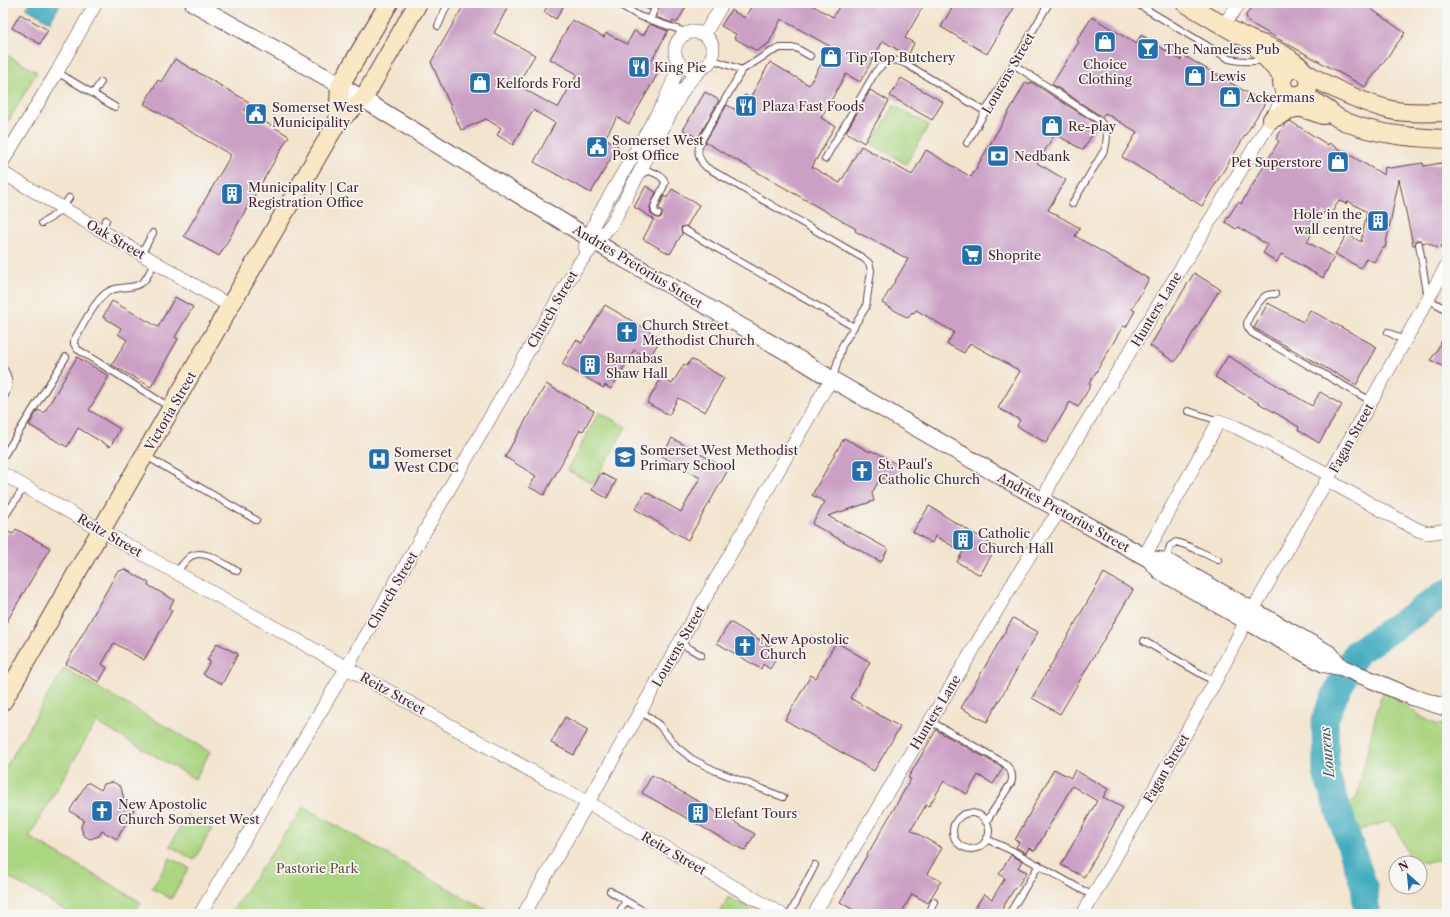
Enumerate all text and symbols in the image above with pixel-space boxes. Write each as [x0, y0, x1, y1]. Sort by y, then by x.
street label: Lourens Street [978, 29, 1038, 116]
shop icon: Choice Clothing [1092, 29, 1118, 55]
bar icon: The Nameless Pub [1135, 36, 1161, 62]
place label: The Nameless Pub [1164, 41, 1280, 57]
shop icon: Tip Top Butchery [818, 44, 844, 70]
place label: Tip Top Butchery [846, 49, 956, 65]
restaurant icon: King Pie [626, 54, 652, 80]
place label: Choice Clothing [1078, 56, 1132, 87]
place label: King Pie [654, 59, 706, 75]
shop icon: Lewis [1182, 63, 1208, 89]
place label: Lewis [1210, 68, 1246, 84]
shop icon: Kelfords Ford [467, 70, 493, 96]
place label: Kelfords Ford [496, 75, 581, 91]
shop icon: Ackermans [1217, 84, 1243, 110]
place label: Ackermans [1245, 89, 1315, 105]
restaurant icon: Plaza Fast Foods [733, 93, 759, 119]
place label: Plaza Fast Foods [762, 98, 864, 114]
place label: Somerset West Municipality [272, 99, 364, 130]
public building icon: Somerset West Municipality [243, 101, 269, 127]
shop icon: Re-play [1039, 113, 1065, 139]
place label: Re-play [1068, 118, 1117, 134]
place label: Somerset West Post Office [612, 132, 704, 163]
public building icon: Somerset West Post Office [584, 134, 610, 160]
bank icon: Nedbank [985, 143, 1011, 169]
place label: Nedbank [1014, 148, 1070, 164]
shop icon: Pet Superstore [1325, 149, 1351, 175]
place label: Pet Superstore [1231, 154, 1322, 170]
place label: Municipality | Car Registration Office [248, 179, 364, 210]
building icon: Municipality | Car Registration Office [219, 181, 245, 207]
place label: Hole in the wall centre [1293, 206, 1362, 237]
building icon: Hole in the wall centre [1365, 208, 1391, 234]
street label: Oak Street [84, 216, 149, 262]
street label: Andries Pretorius Street [569, 220, 706, 311]
supermarket icon: Shoprite [959, 242, 985, 268]
place label: Shoprite [988, 247, 1041, 263]
street label: Church Street [523, 267, 581, 351]
street label: Hunters Lane [1127, 269, 1185, 349]
place label: Church Street Methodist Church [642, 317, 755, 348]
church icon: Church Street Methodist Church [614, 319, 640, 345]
place label: Barnabas Shaw Hall [606, 350, 668, 381]
building icon: Barnabas Shaw Hall [577, 352, 603, 378]
street label: Victoria Street [140, 368, 199, 454]
street label: Fagan Street [1325, 400, 1377, 476]
place label: Somerset West Methodist Primary School [640, 442, 798, 473]
place label: Somerset West CDC [393, 444, 459, 475]
school or university icon: Somerset West Methodist Primary School [612, 444, 638, 470]
hospital icon: Somerset West CDC [366, 446, 392, 472]
place label: St. Paul's Catholic Church [878, 456, 980, 487]
church icon: St. Paul's Catholic Church [849, 458, 875, 484]
street label: Andries Pretorius Street [994, 468, 1133, 555]
street label: Reitz Street [75, 510, 146, 560]
place label: Catholic Church Hall [978, 525, 1054, 556]
building icon: Catholic Church Hall [950, 527, 976, 553]
street label: Church Street [363, 548, 421, 632]
street label: Lourens Street [648, 602, 708, 689]
place label: New Apostolic Church [760, 631, 849, 662]
church icon: New Apostolic Church [732, 633, 758, 659]
street label: Reitz Street [358, 668, 429, 718]
street label: Hunters Lane [906, 672, 964, 752]
water label: Lourens [1316, 725, 1338, 780]
street label: Fagan Street [1140, 730, 1192, 805]
place label: New Apostolic Church Somerset West [118, 796, 260, 827]
church icon: New Apostolic Church Somerset West [89, 798, 115, 824]
building icon: Elefant Tours [685, 800, 711, 826]
place label: Elefant Tours [714, 805, 797, 821]
street label: Reitz Street [639, 828, 710, 878]
north arrow [1388, 855, 1428, 895]
text: N [1396, 857, 1411, 874]
park label: Pastorie Park [276, 860, 358, 876]

